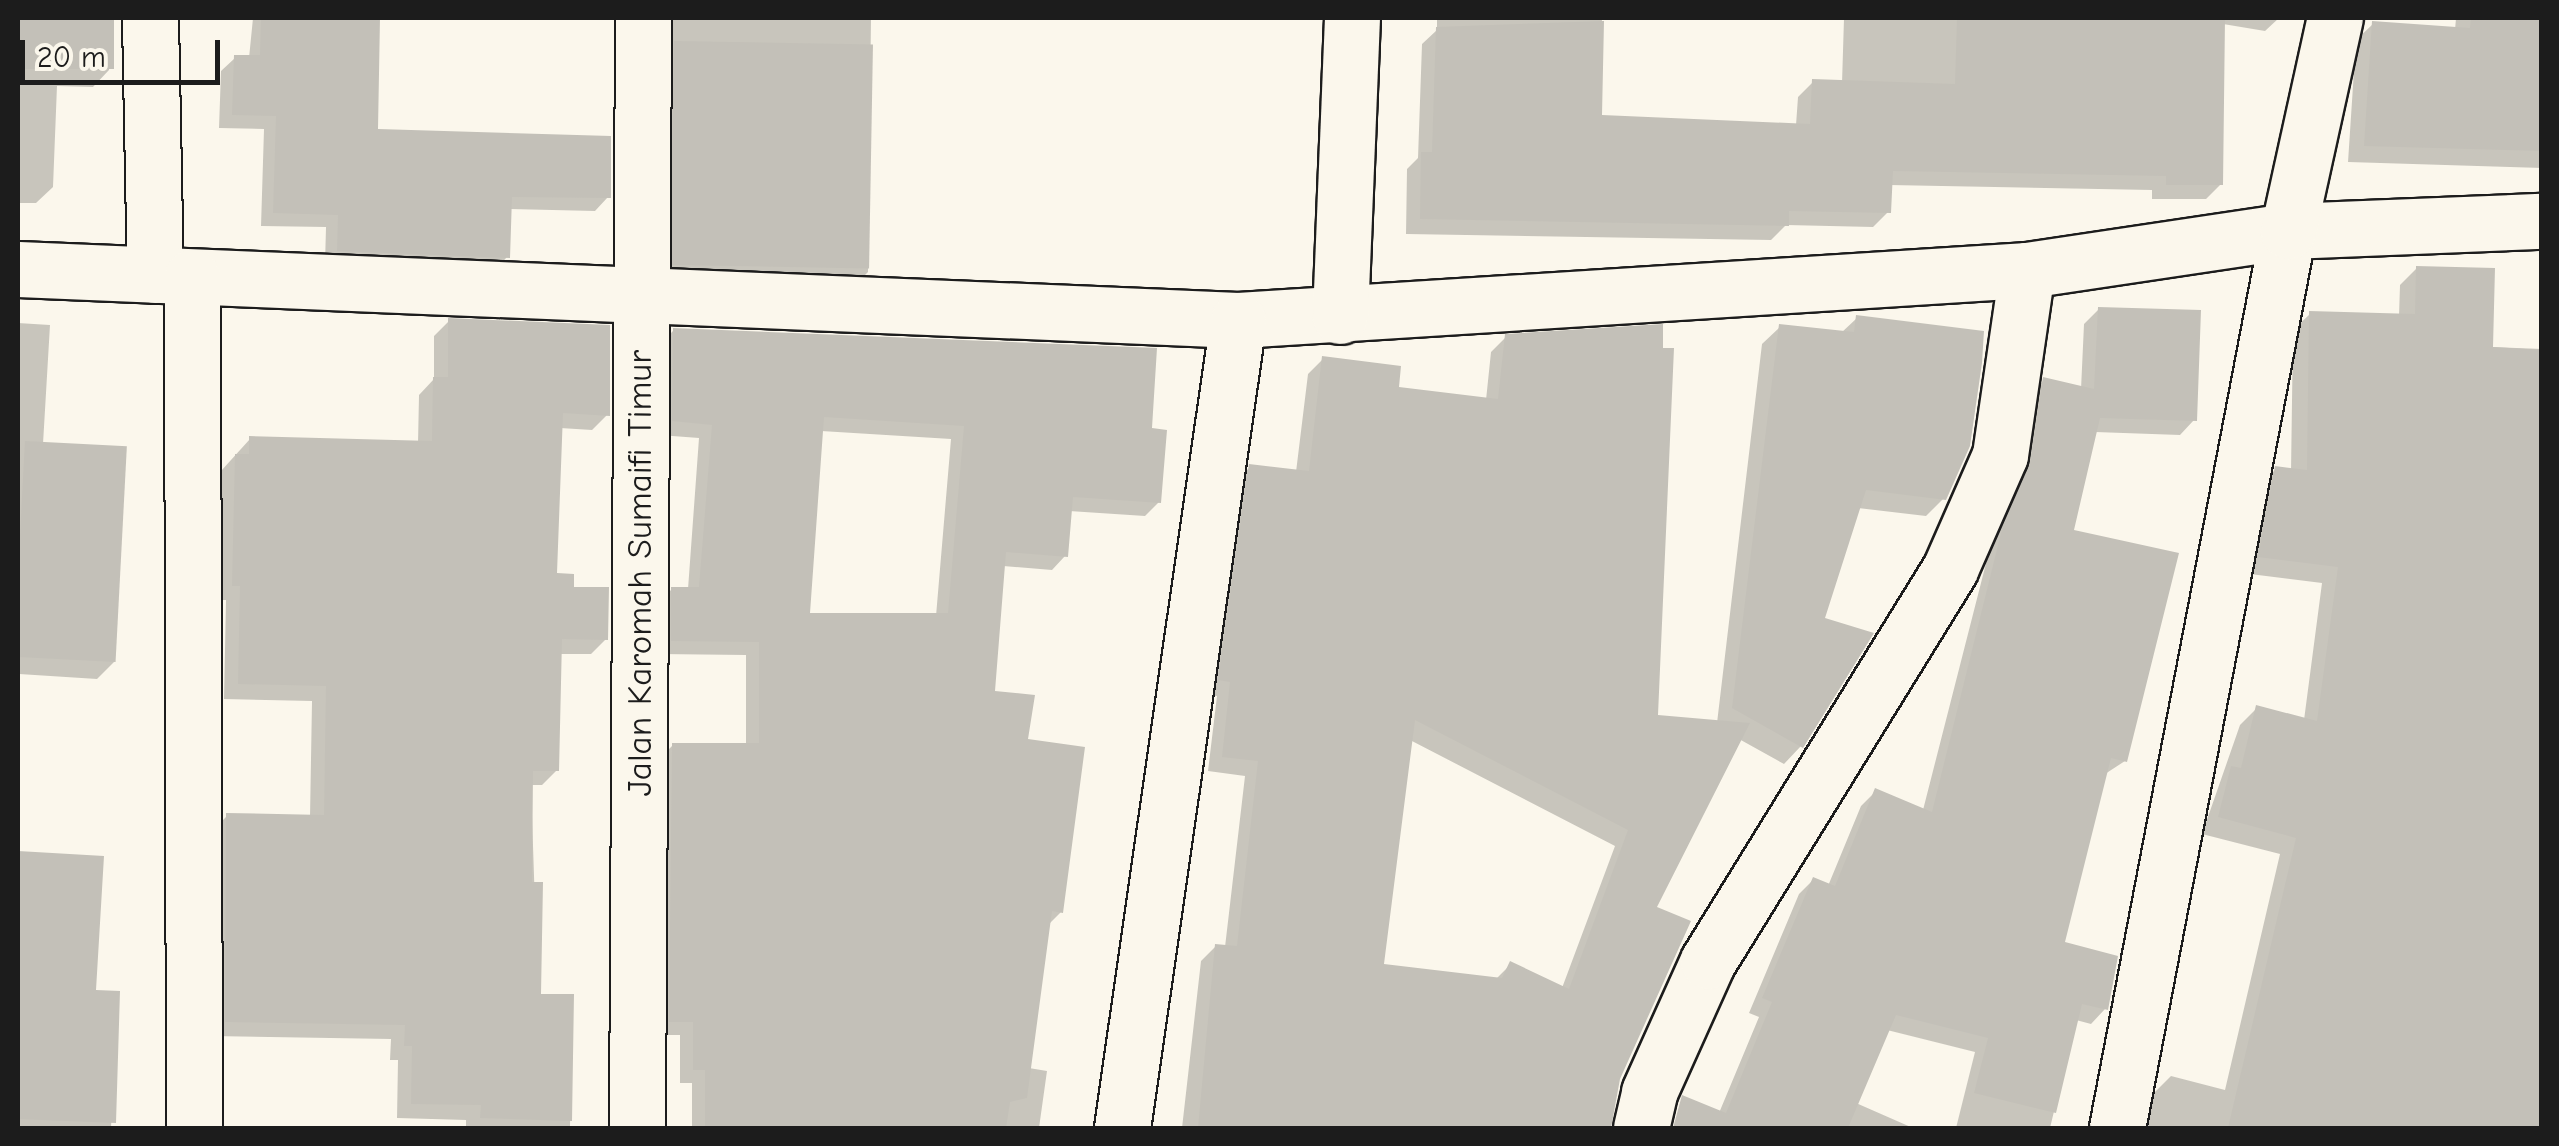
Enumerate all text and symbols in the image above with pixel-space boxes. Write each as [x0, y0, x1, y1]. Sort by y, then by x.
scale bar [25, 20, 225, 82]
text: 20 m [37, 40, 106, 75]
street label: Jalan Karomah Sumaifi Timur [619, 350, 661, 796]

